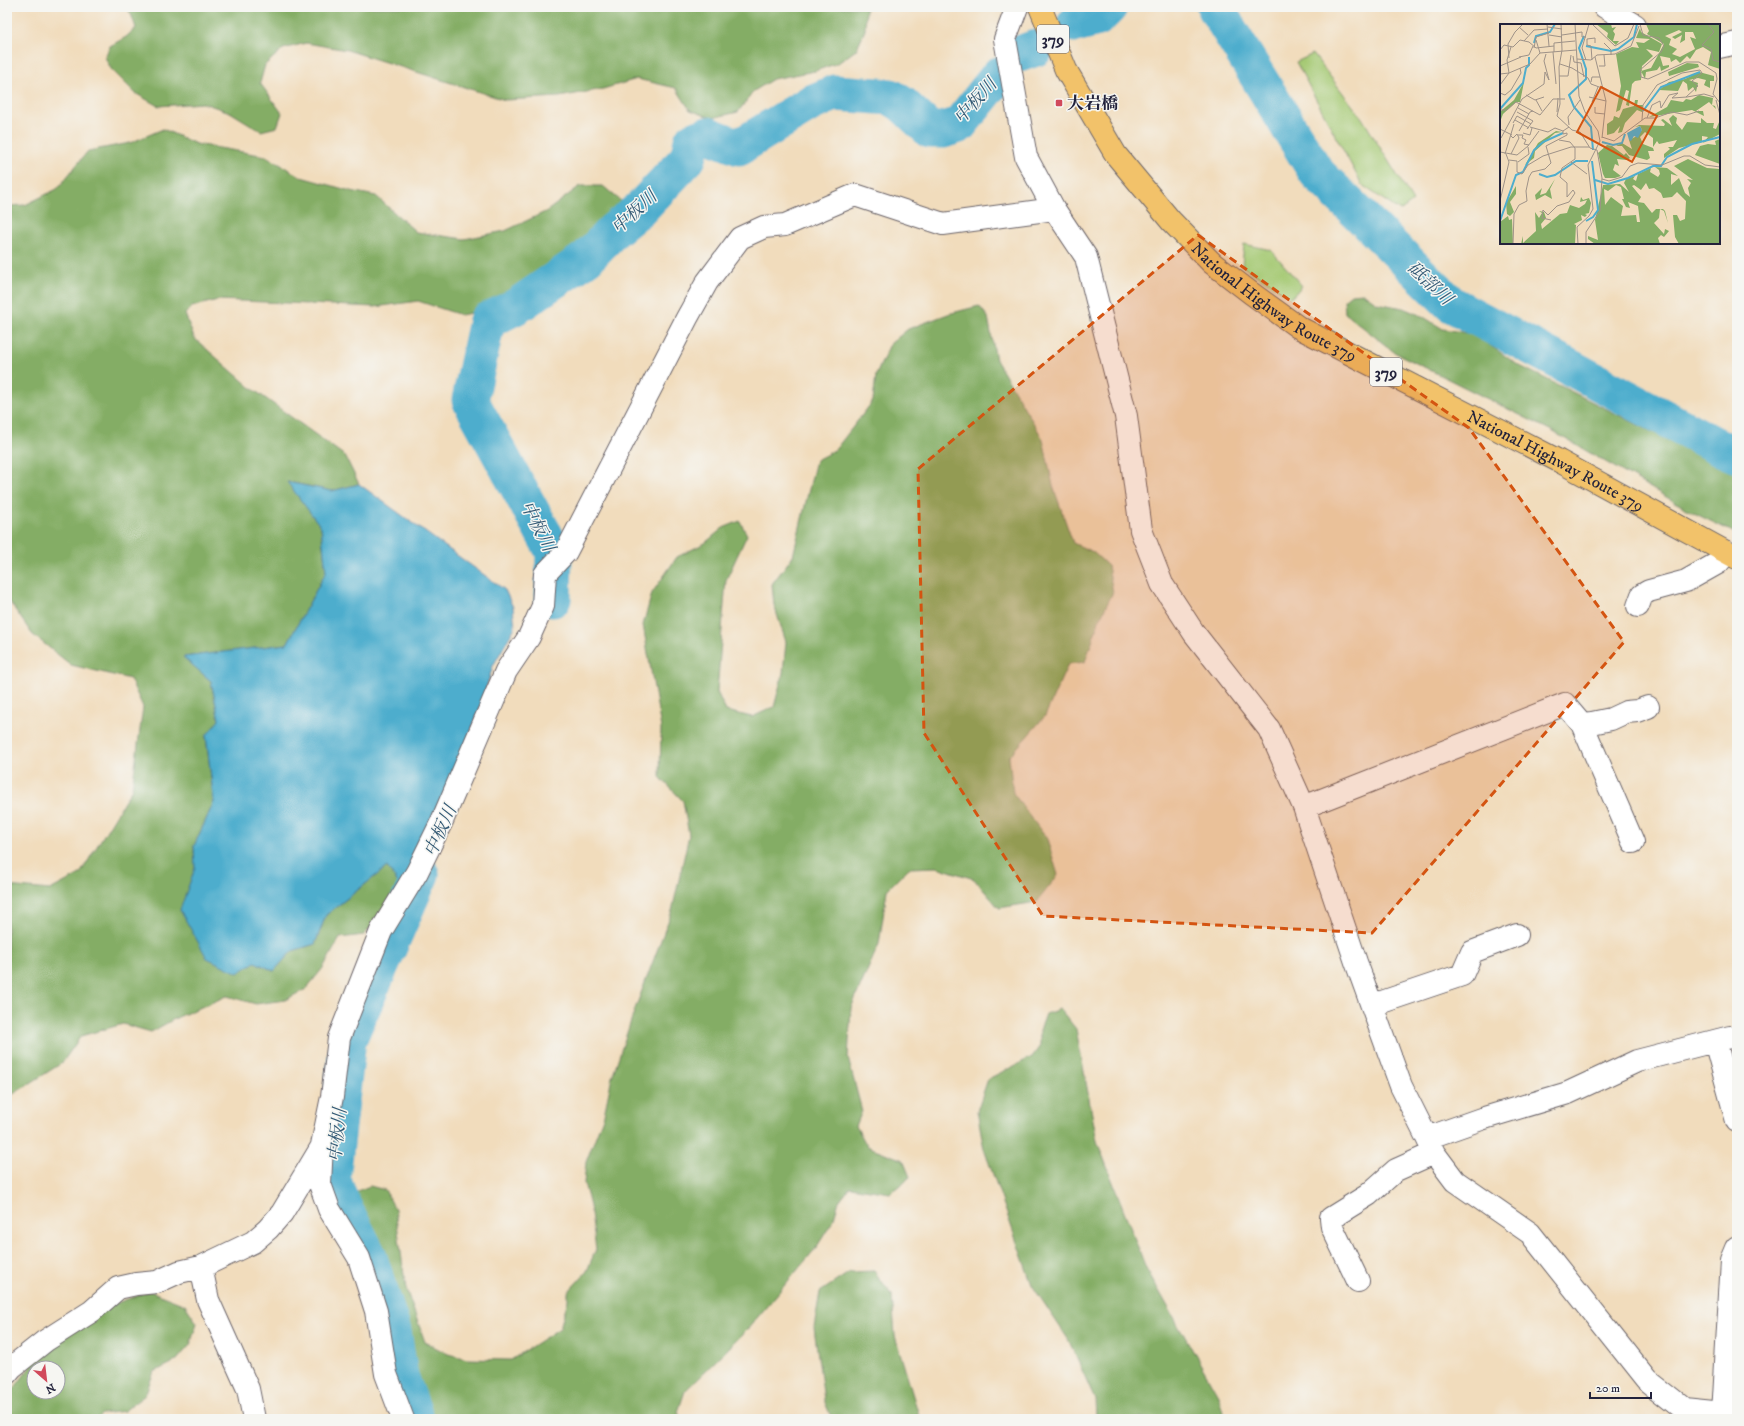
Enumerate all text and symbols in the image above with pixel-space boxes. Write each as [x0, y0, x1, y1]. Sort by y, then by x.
inset map [1500, 24, 1720, 244]
road number: 379 [1037, 25, 1069, 53]
water label: 中板川 [950, 73, 1003, 129]
place label: 大岩橋 [1067, 93, 1118, 115]
marker: 大岩橋 [1054, 98, 1064, 108]
water label: 中板川 [607, 185, 663, 239]
street label: National Highway Route 379 [1186, 238, 1360, 367]
water label: 砥部川 [1402, 257, 1458, 312]
road number: 379 [1370, 358, 1402, 386]
street label: National Highway Route 379 [1463, 406, 1648, 517]
water label: 中板川 [515, 497, 560, 557]
water label: 中板川 [420, 800, 463, 861]
water label: 中板川 [324, 1105, 352, 1163]
north arrow [26, 1360, 66, 1400]
scale bar [1590, 1374, 1651, 1400]
text: N [43, 1380, 57, 1396]
text: 20 m [1596, 1381, 1620, 1396]

